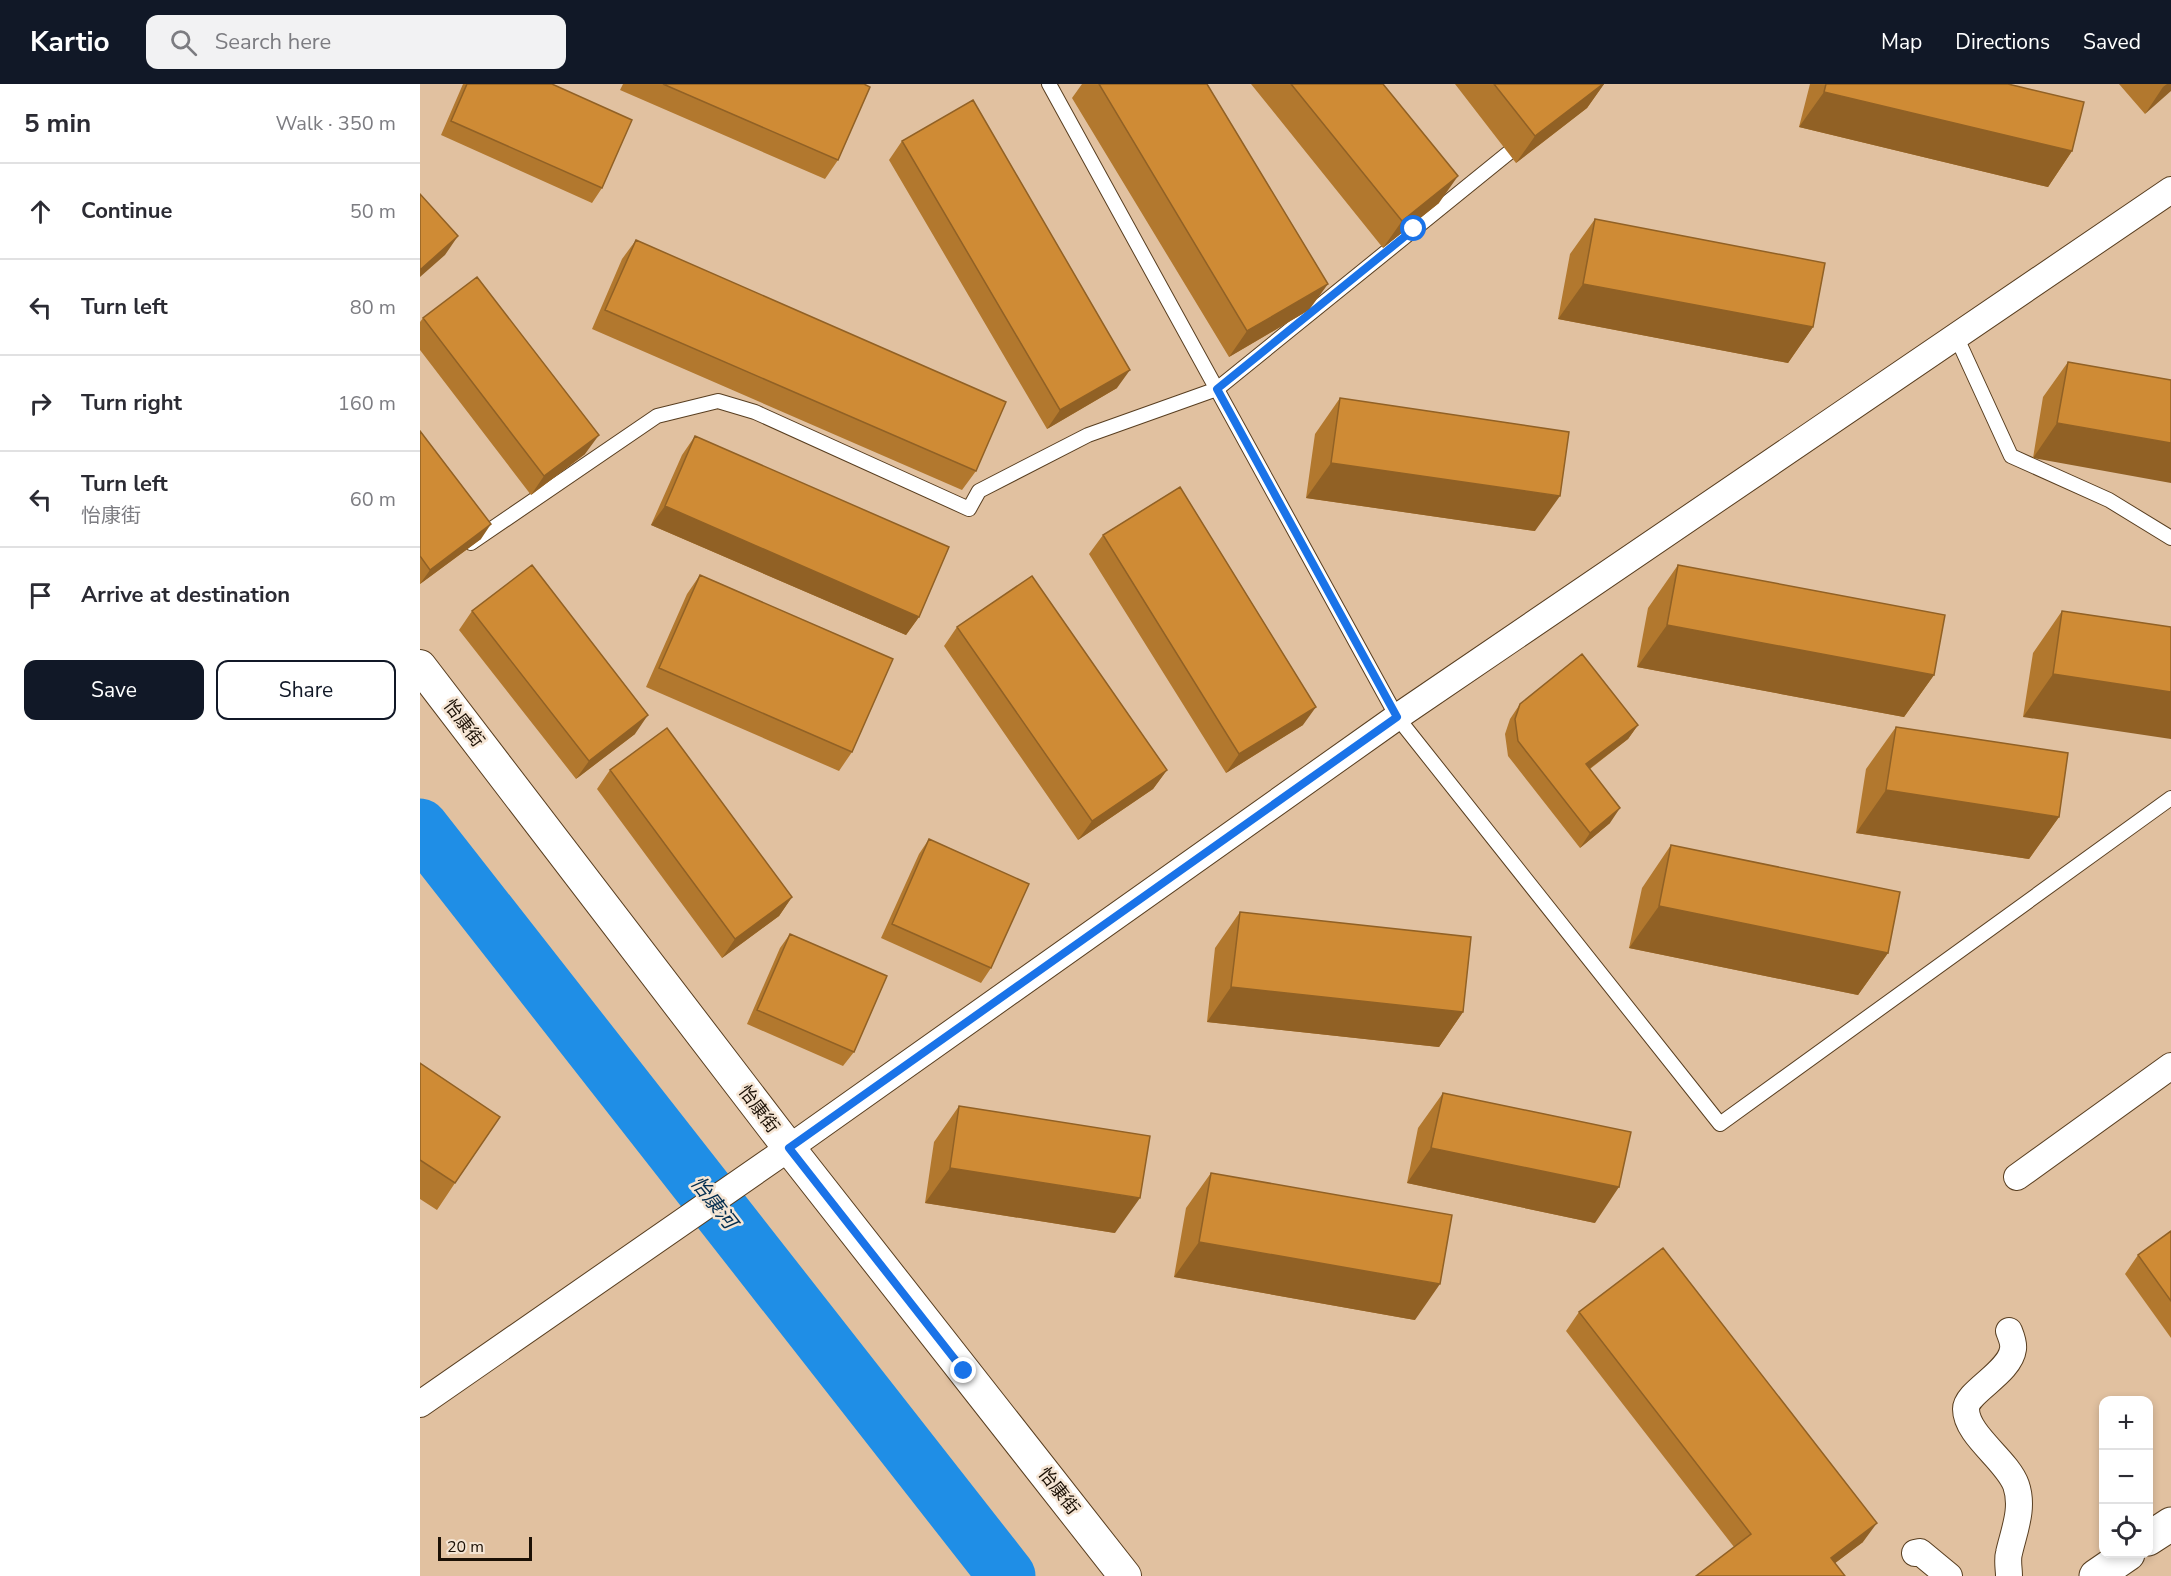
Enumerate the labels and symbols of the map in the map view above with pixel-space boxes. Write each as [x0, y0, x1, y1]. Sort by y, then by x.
route start [1400, 215, 1426, 241]
street label: 怡康街 [438, 694, 490, 752]
street label: 怡康街 [733, 1080, 785, 1138]
water label: 怡康河 [684, 1170, 745, 1237]
route end [950, 1357, 976, 1383]
street label: 怡康街 [1033, 1462, 1085, 1520]
scale bar [438, 1534, 532, 1562]

